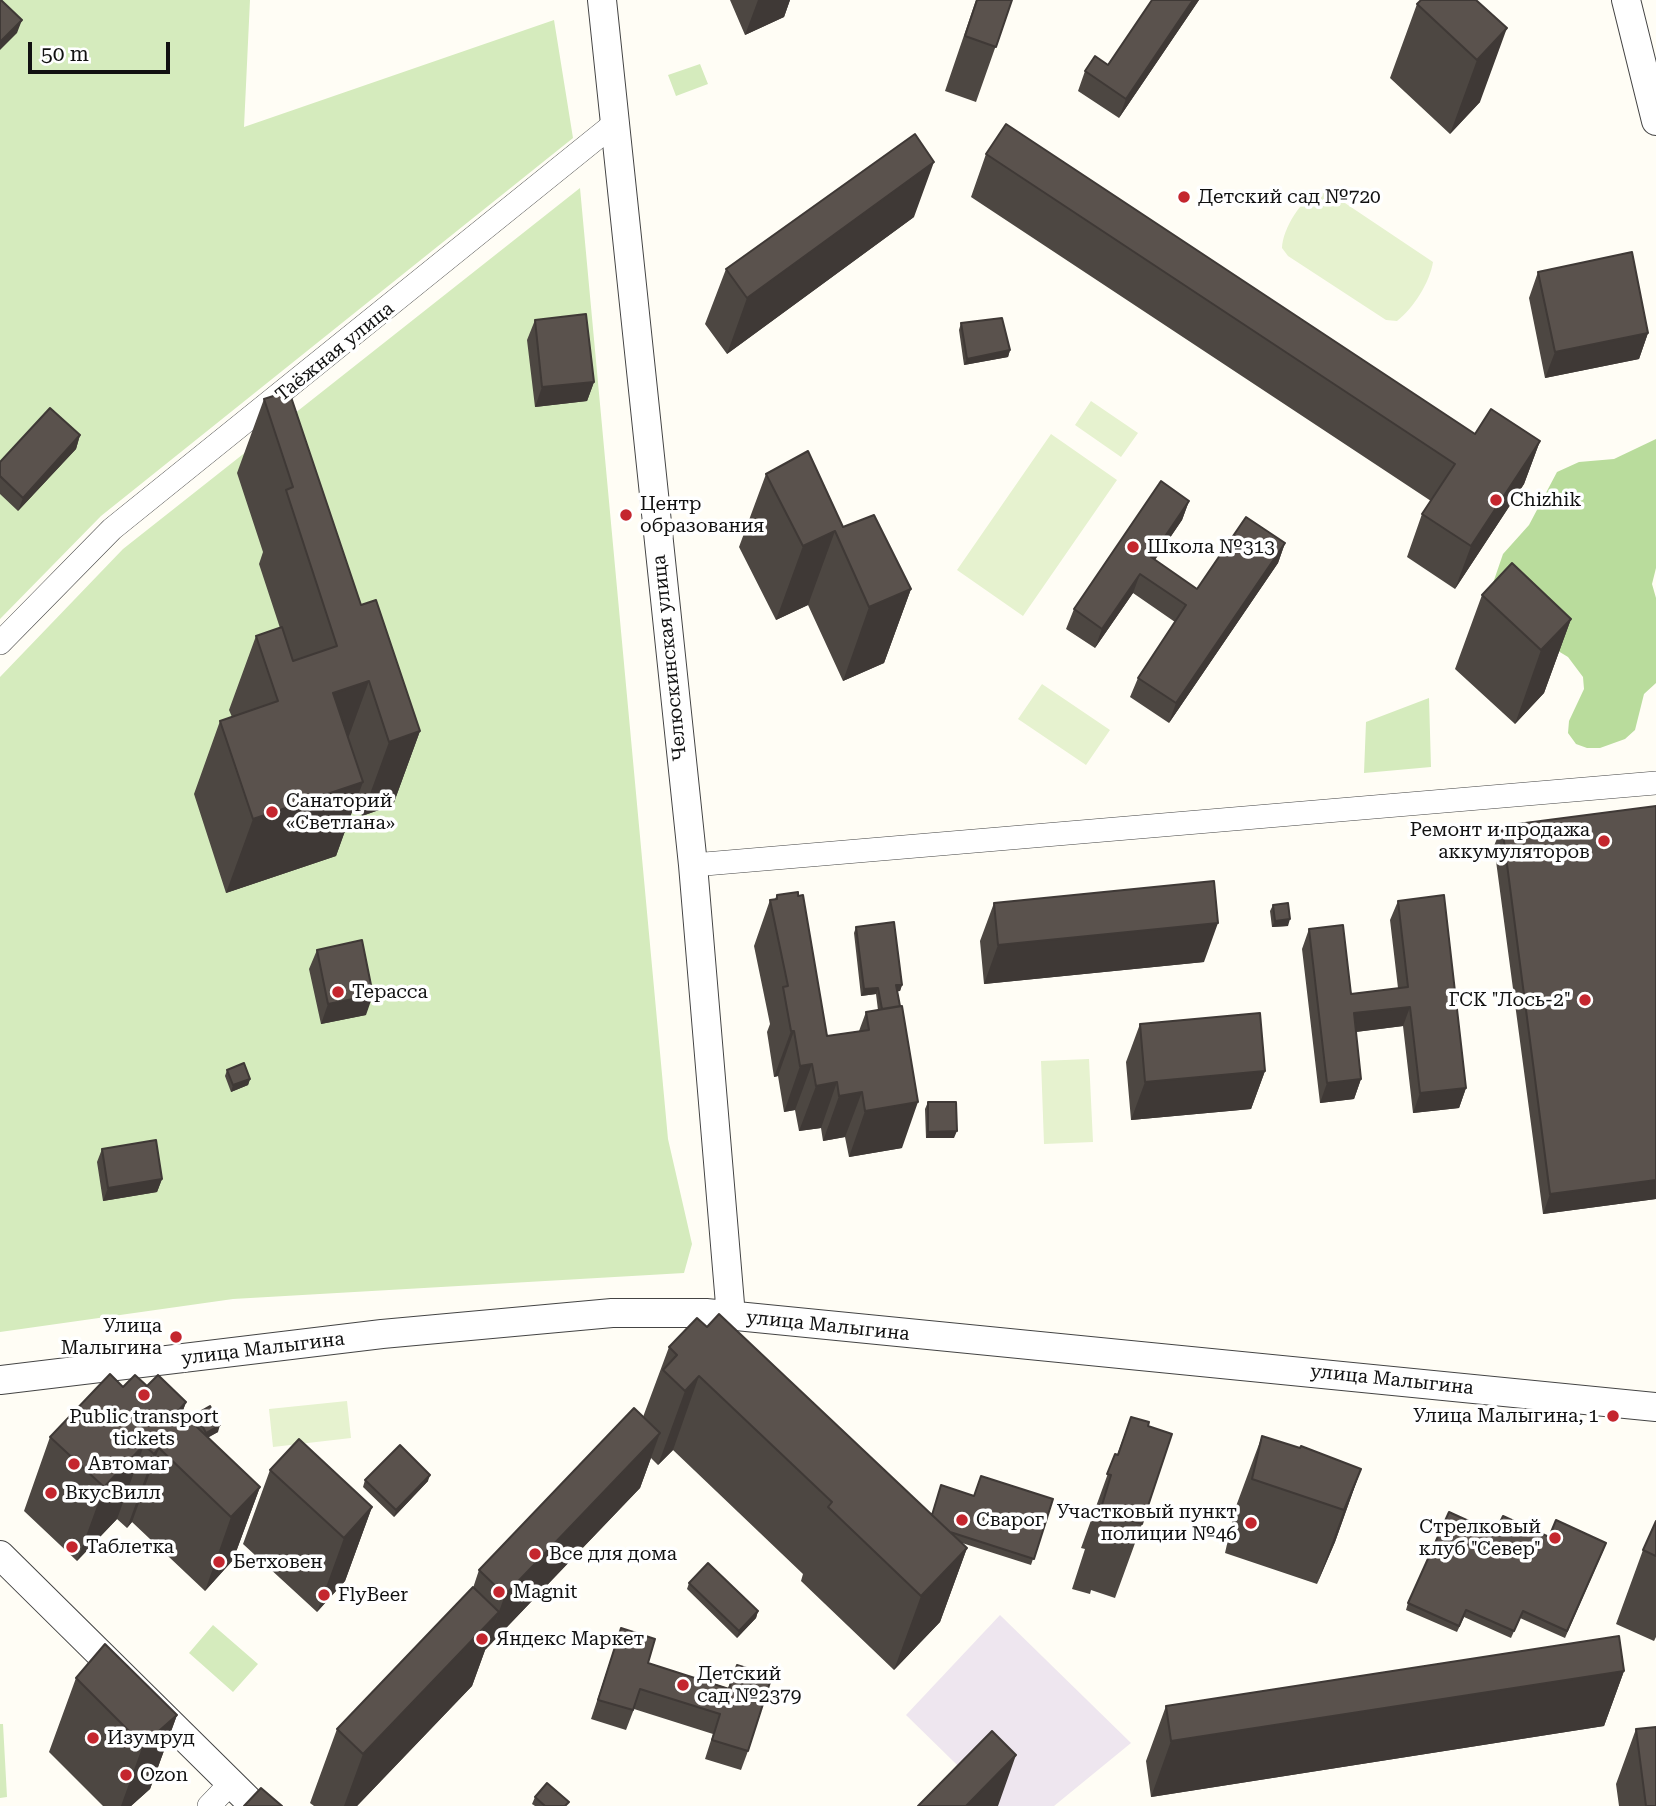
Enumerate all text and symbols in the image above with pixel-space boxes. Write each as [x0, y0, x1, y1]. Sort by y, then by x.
scale bar [32, 28, 173, 72]
text: 50 m [41, 42, 89, 66]
place label: Детский сад №720 [1198, 186, 1381, 208]
marker: Детский сад №720 [1176, 189, 1192, 205]
street label: Таёжная улица [271, 297, 399, 407]
place label: Chizhik [1510, 489, 1581, 511]
marker: Chizhik [1488, 492, 1504, 508]
place label: Центр образования [640, 493, 764, 537]
marker: Центр образования [618, 507, 634, 523]
place label: Школа №313 [1147, 536, 1275, 558]
marker: Школа №313 [1125, 539, 1141, 555]
street label: Челюскинская улица [648, 554, 692, 762]
place label: Санаторий «Светлана» [286, 790, 395, 834]
marker: Санаторий «Светлана» [264, 804, 280, 820]
place label: Ремонт и продажа аккумуляторов [1410, 819, 1590, 863]
marker: Ремонт и продажа аккумуляторов [1596, 833, 1612, 849]
place label: Терасса [352, 981, 428, 1003]
marker: Терасса [330, 984, 346, 1000]
place label: ГСК "Лось-2" [1448, 989, 1571, 1011]
marker: ГСК "Лось-2" [1577, 992, 1593, 1008]
street label: улица Малыгина [745, 1306, 911, 1346]
place label: Улица Малыгина [61, 1315, 162, 1359]
street label: улица Малыгина [180, 1328, 346, 1370]
marker: Улица Малыгина [168, 1329, 184, 1345]
street label: улица Малыгина [1309, 1360, 1475, 1400]
marker: Public transport tickets [136, 1387, 152, 1403]
place label: Улица Малыгина, 1 [1413, 1405, 1599, 1427]
place label: Public transport tickets [69, 1406, 219, 1450]
marker: Улица Малыгина, 1 [1605, 1408, 1621, 1424]
place label: Автомаг [88, 1453, 170, 1475]
marker: Автомаг [66, 1456, 82, 1472]
place label: ВкусВилл [65, 1482, 161, 1504]
marker: ВкусВилл [43, 1485, 59, 1501]
place label: Участковый пункт полиции №46 [1057, 1501, 1237, 1545]
place label: Сварог [976, 1509, 1045, 1531]
marker: Сварог [954, 1512, 970, 1528]
marker: Участковый пункт полиции №46 [1243, 1515, 1259, 1531]
place label: Стрелковый клуб "Север" [1419, 1516, 1541, 1560]
marker: Стрелковый клуб "Север" [1547, 1530, 1563, 1546]
place label: Таблетка [86, 1536, 174, 1558]
marker: Таблетка [64, 1539, 80, 1555]
place label: Все для дома [549, 1543, 677, 1565]
marker: Все для дома [527, 1546, 543, 1562]
place label: Бетховен [233, 1551, 323, 1573]
marker: Бетховен [211, 1554, 227, 1570]
place label: Magnit [513, 1581, 577, 1603]
place label: FlyBeer [338, 1584, 408, 1606]
marker: Magnit [491, 1584, 507, 1600]
marker: FlyBeer [316, 1587, 332, 1603]
place label: Яндекс Маркет [496, 1628, 644, 1650]
marker: Яндекс Маркет [474, 1631, 490, 1647]
place label: Детский сад №2379 [697, 1663, 801, 1707]
marker: Детский сад №2379 [675, 1677, 691, 1693]
place label: Изумруд [107, 1727, 195, 1749]
marker: Изумруд [85, 1730, 101, 1746]
place label: Ozon [140, 1764, 188, 1786]
marker: Ozon [118, 1767, 134, 1783]

